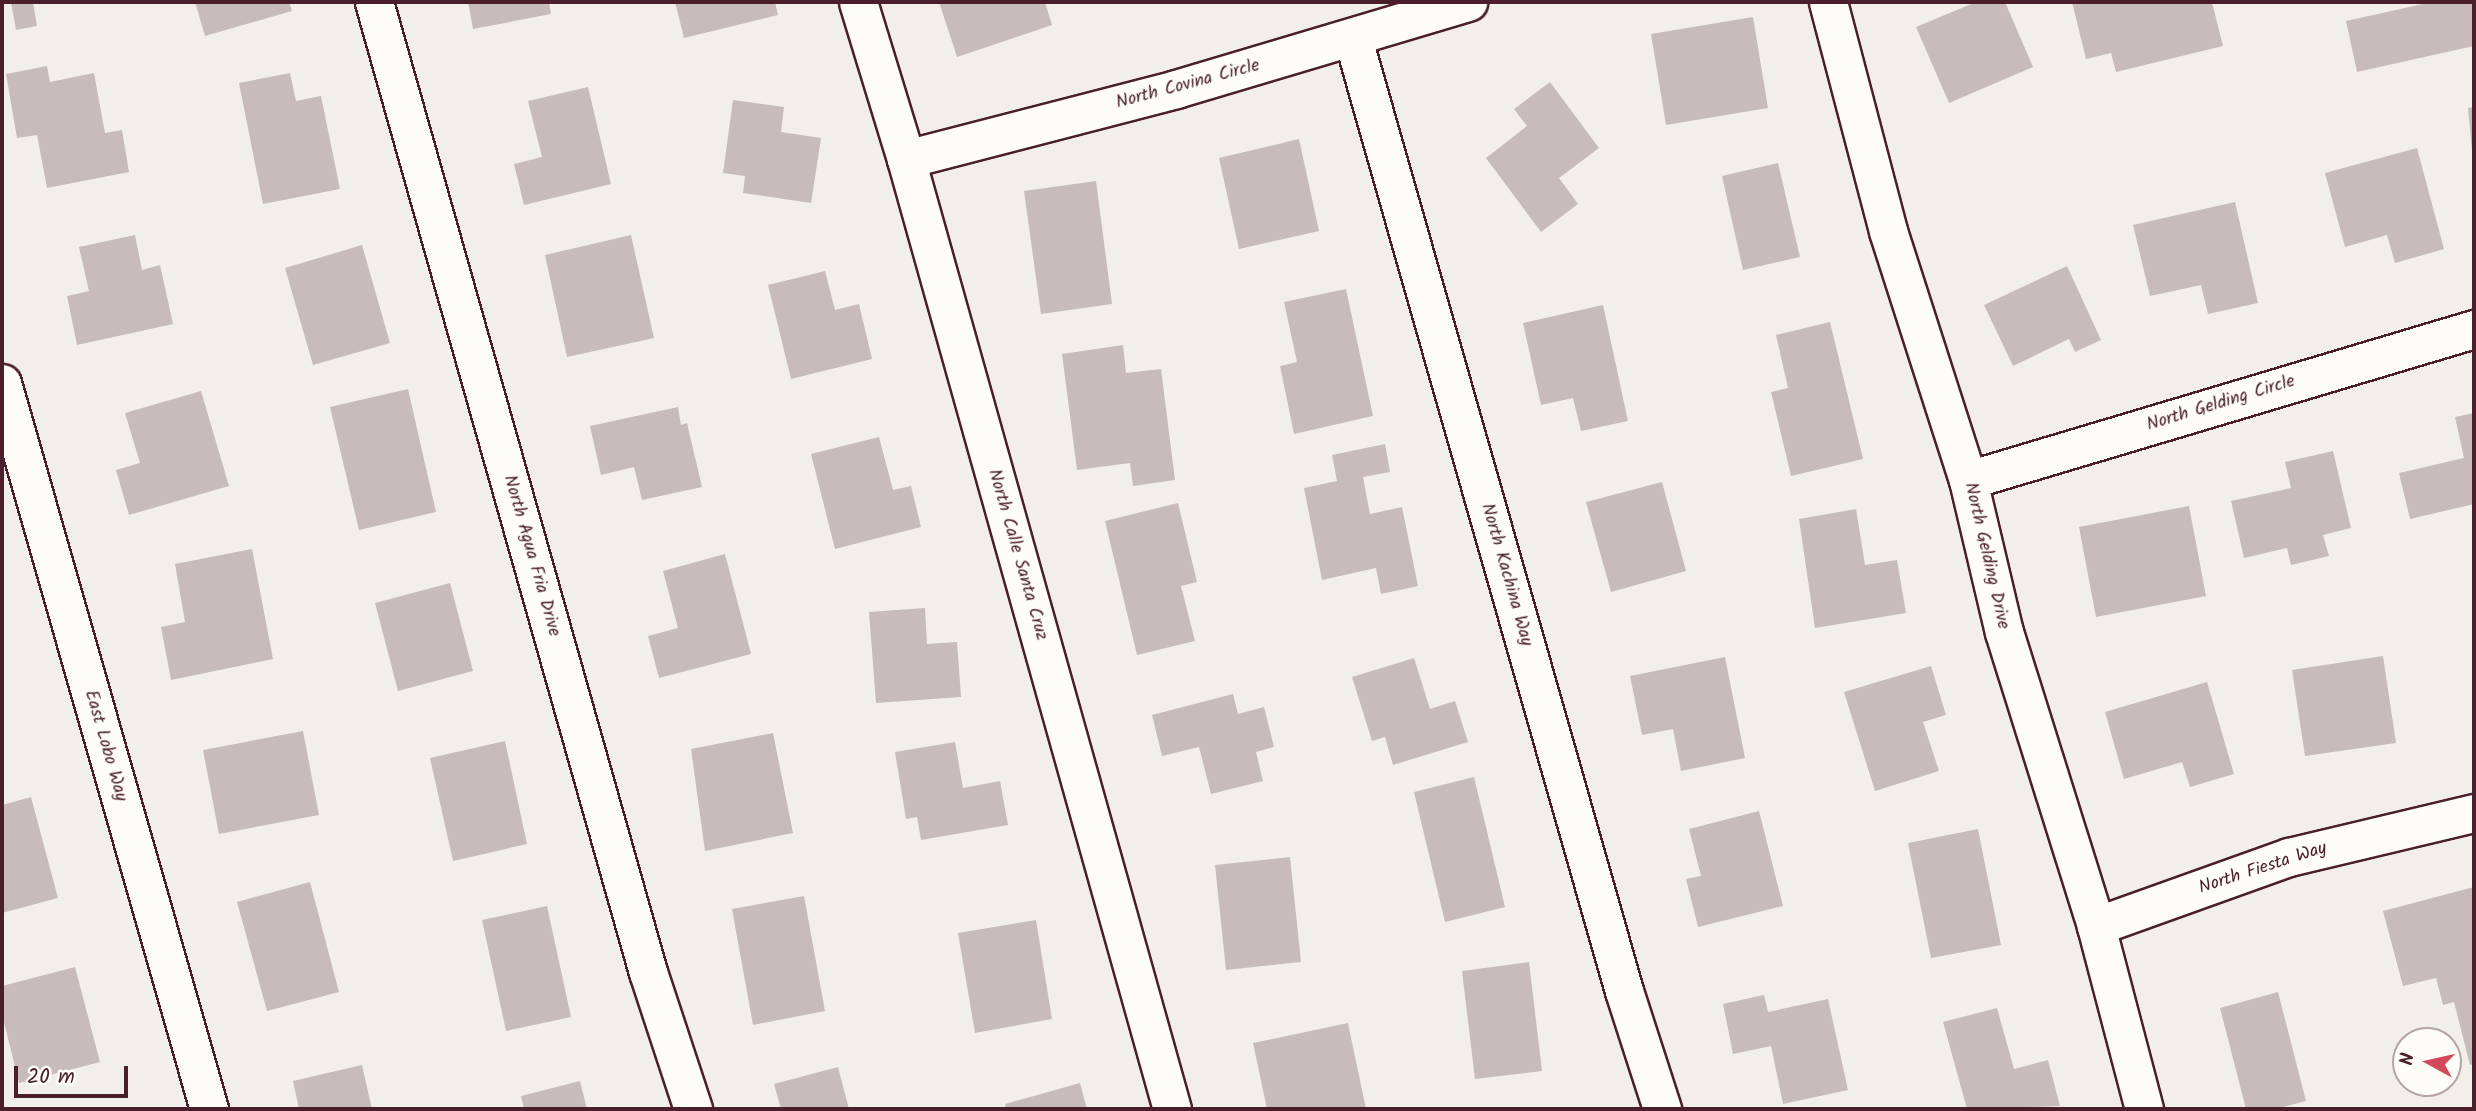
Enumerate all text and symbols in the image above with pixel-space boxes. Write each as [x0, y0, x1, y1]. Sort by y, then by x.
street label: North Covina Circle [1114, 55, 1262, 115]
street label: North Gelding Circle [2144, 371, 2298, 437]
street label: North Calle Santa Cruz [982, 467, 1052, 643]
street label: North Agua Fria Drive [498, 473, 564, 639]
street label: North Gelding Drive [1959, 481, 2013, 631]
street label: North Kachina Way [1475, 501, 1537, 649]
street label: East Lobo Way [79, 688, 131, 804]
street label: North Fiesta Way [2196, 838, 2330, 900]
north arrow [2392, 1027, 2462, 1097]
text: N [2392, 1051, 2424, 1067]
scale bar [18, 1052, 131, 1096]
text: 20 m [27, 1061, 75, 1094]

